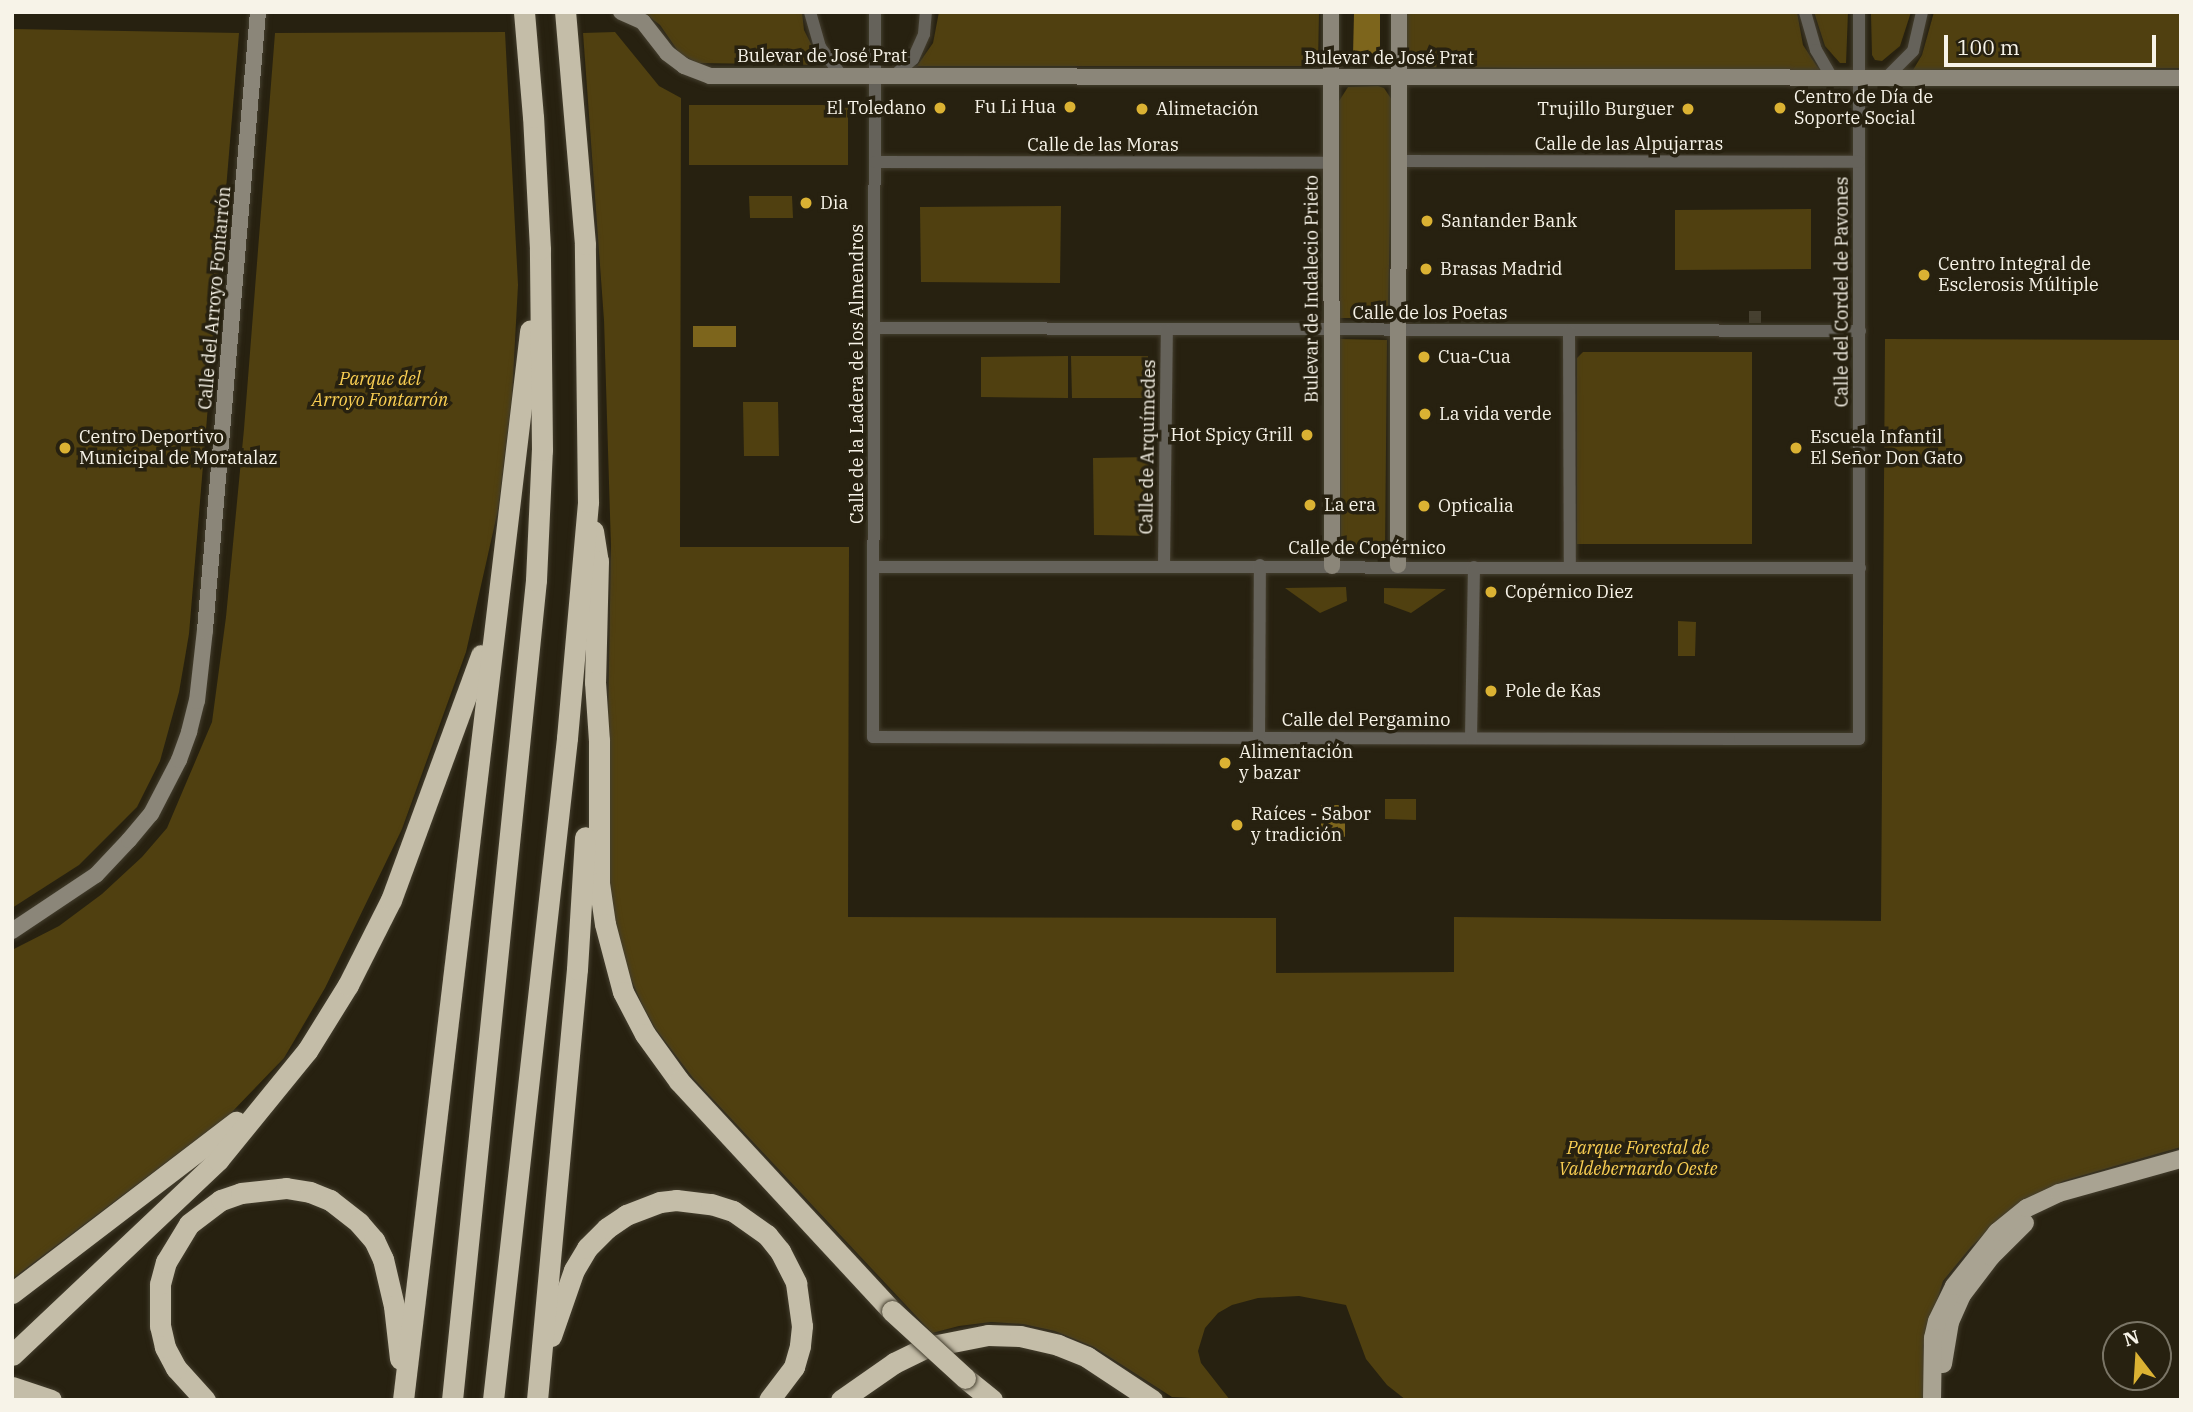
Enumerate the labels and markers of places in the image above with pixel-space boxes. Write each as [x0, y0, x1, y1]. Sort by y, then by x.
place label: Centro de Día de Soporte Social [1794, 87, 1933, 130]
place label: Fu Li Hua [974, 96, 1056, 118]
place label: El Toledano [826, 97, 926, 119]
place label: Alimetación [1156, 98, 1259, 120]
place label: Trujillo Burguer [1537, 98, 1674, 120]
marker: Fu Li Hua [1062, 99, 1078, 115]
marker: El Toledano [932, 100, 948, 116]
marker: Centro de Día de Soporte Social [1772, 100, 1788, 116]
marker: Alimetación [1134, 101, 1150, 117]
marker: Trujillo Burguer [1680, 101, 1696, 117]
place label: Dia [820, 192, 848, 214]
marker: Dia [798, 195, 814, 211]
place label: Santander Bank [1441, 210, 1577, 232]
marker: Santander Bank [1419, 213, 1435, 229]
place label: Centro Integral de Esclerosis Múltiple [1938, 254, 2099, 296]
place label: Brasas Madrid [1440, 258, 1562, 280]
marker: Brasas Madrid [1418, 261, 1434, 277]
marker: Centro Integral de Esclerosis Múltiple [1916, 267, 1932, 283]
place label: Cua-Cua [1438, 346, 1511, 368]
marker: Cua-Cua [1416, 349, 1432, 365]
place label: La vida verde [1439, 403, 1552, 425]
marker: La vida verde [1417, 406, 1433, 422]
place label: Hot Spicy Grill [1170, 424, 1293, 446]
place label: Centro Deportivo Municipal de Moratalaz [79, 427, 277, 470]
marker: Hot Spicy Grill [1299, 427, 1315, 443]
place label: Escuela Infantil El Señor Don Gato [1810, 427, 1963, 470]
marker: Centro Deportivo Municipal de Moratalaz [57, 440, 73, 456]
marker: Escuela Infantil El Señor Don Gato [1788, 440, 1804, 456]
place label: La era [1324, 494, 1376, 516]
place label: Opticalia [1438, 495, 1514, 517]
marker: La era [1302, 497, 1318, 513]
marker: Opticalia [1416, 498, 1432, 514]
place label: Copérnico Diez [1505, 581, 1633, 603]
marker: Copérnico Diez [1483, 584, 1499, 600]
place label: Pole de Kas [1505, 680, 1601, 702]
marker: Pole de Kas [1483, 683, 1499, 699]
place label: Alimentación y bazar [1239, 742, 1353, 784]
marker: Alimentación y bazar [1217, 755, 1233, 771]
place label: Raíces - Sabor y tradición [1251, 804, 1371, 846]
marker: Raíces - Sabor y tradición [1229, 817, 1245, 833]

